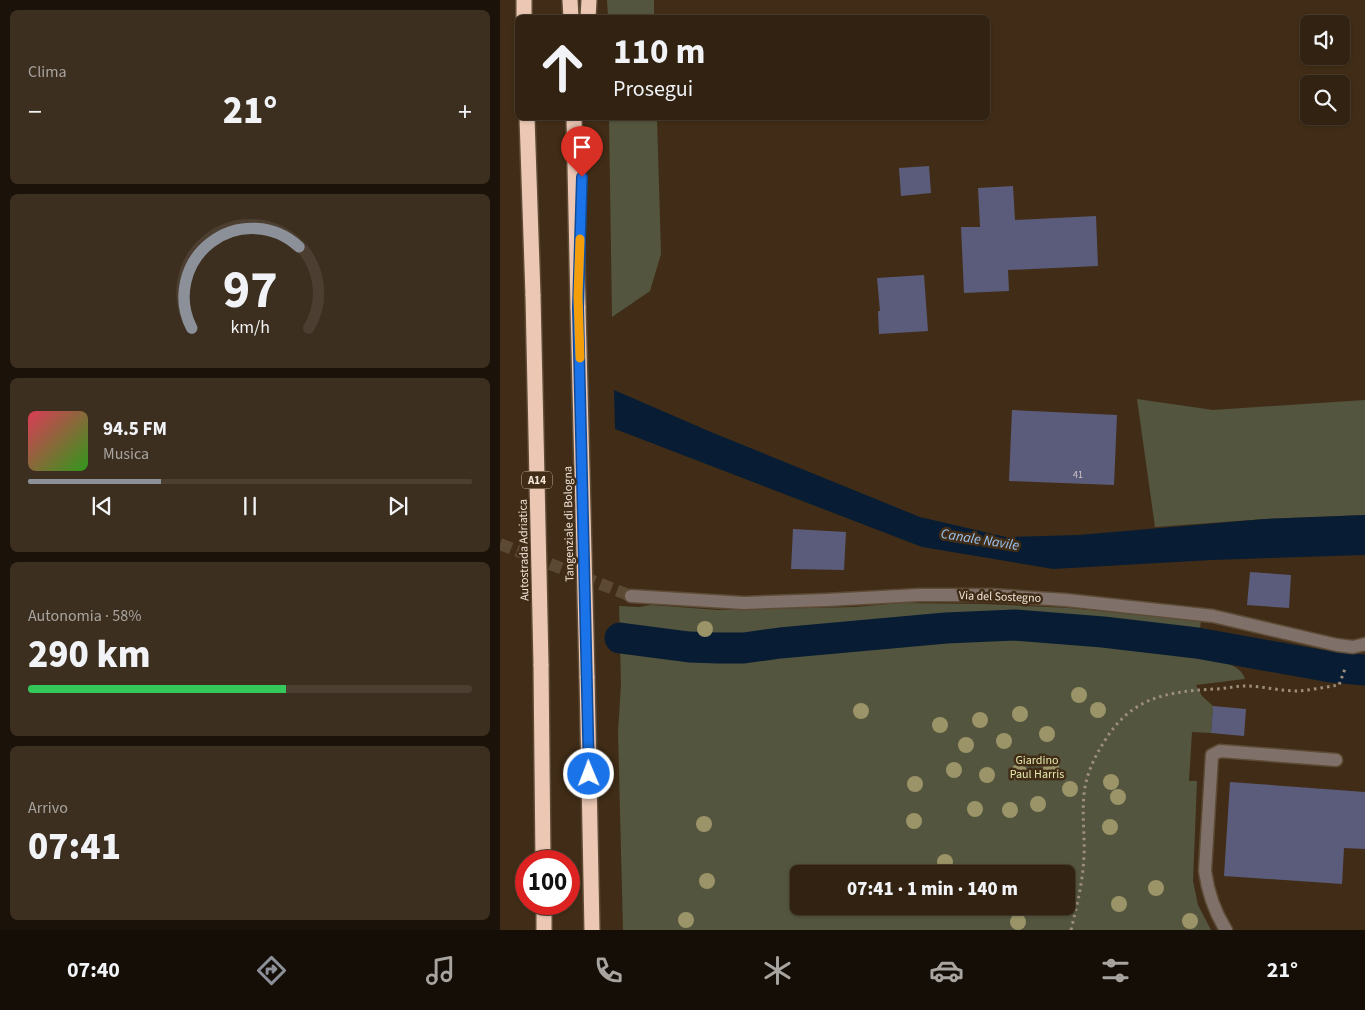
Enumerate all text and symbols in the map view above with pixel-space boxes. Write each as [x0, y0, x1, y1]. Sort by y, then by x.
map controls [1300, 15, 1350, 125]
button: sound [1300, 15, 1350, 65]
text: 110 m [613, 27, 705, 77]
icon: ahead [530, 35, 595, 100]
text: Clima [28, 61, 66, 83]
text: Prosegui [613, 73, 693, 105]
button: search [1300, 75, 1350, 125]
text: 21° [223, 84, 277, 138]
text: − [28, 92, 42, 132]
text: + [458, 92, 472, 132]
pin [561, 126, 603, 177]
icon: arrive [568, 133, 596, 161]
text: 97 [223, 254, 277, 328]
text: km/h [230, 315, 270, 340]
text: 94.5 FM [103, 416, 167, 443]
text: Musica [103, 443, 149, 465]
street label: Tangenziale di Bologna [559, 466, 579, 582]
house number: 41 [1073, 468, 1083, 482]
road number: A14 [522, 472, 552, 488]
icon: previous [88, 492, 116, 520]
icon: pause [236, 492, 264, 520]
icon: next [384, 492, 412, 520]
street label: Autostrada Adriatica [515, 499, 533, 601]
water label: Canale Navile [939, 524, 1021, 556]
street label: Via del Sostegno [959, 587, 1041, 607]
text: Autonomia · 58% [28, 605, 141, 627]
text: 290 km [28, 628, 150, 682]
position arrow [562, 747, 614, 799]
park label: Giardino Paul Harris [1010, 752, 1064, 783]
text: Arrivo [28, 797, 68, 819]
text: 07:41 [28, 820, 121, 874]
speed limit sign: 100 [515, 850, 580, 915]
text: 07:41 · 1 min · 140 m [847, 876, 1018, 903]
icon: directions [254, 953, 289, 988]
icon: music [423, 953, 458, 988]
icon: phone [591, 953, 626, 988]
icon: climate [760, 953, 795, 988]
icon: car [929, 953, 964, 988]
icon: filters [1098, 953, 1133, 988]
text: 07:40 [67, 954, 120, 986]
text: 21° [1267, 954, 1298, 986]

